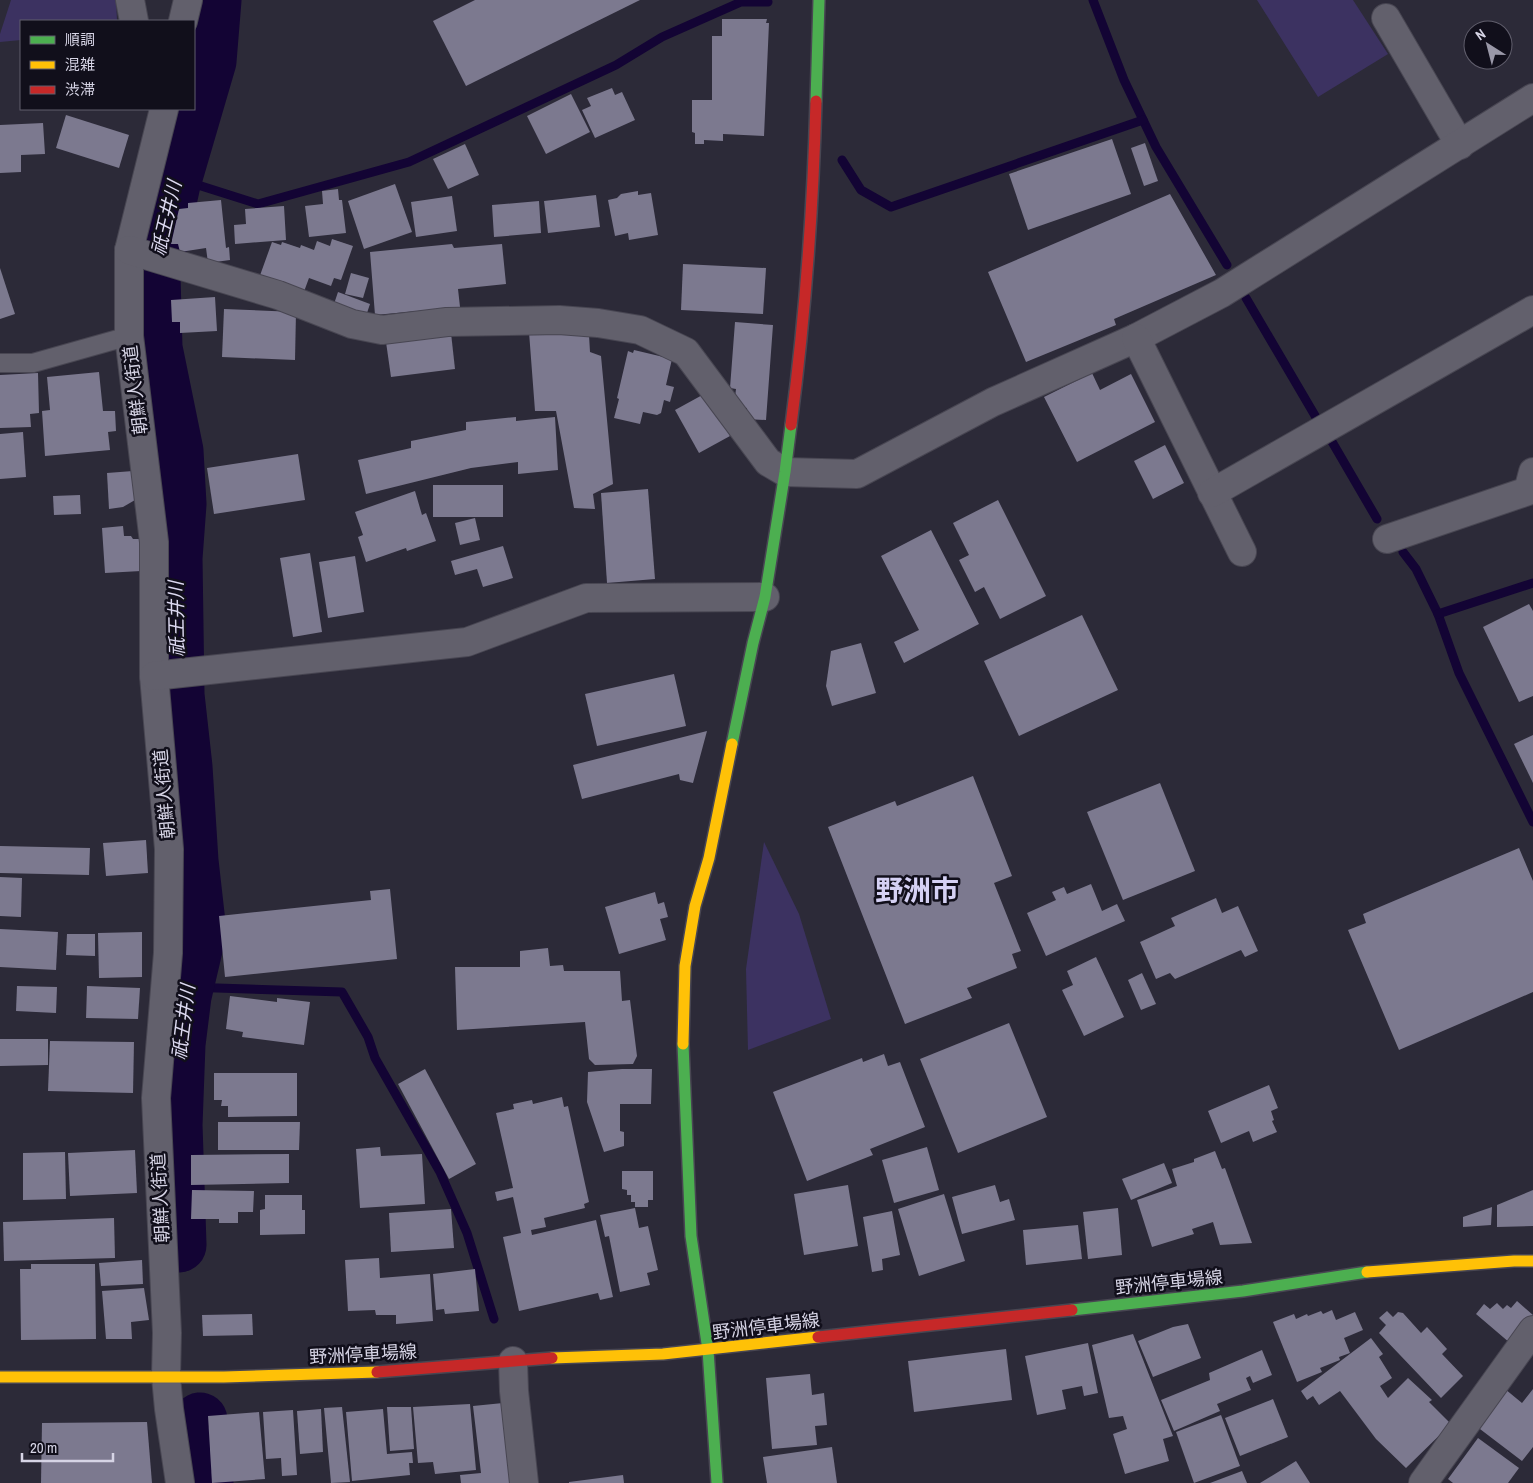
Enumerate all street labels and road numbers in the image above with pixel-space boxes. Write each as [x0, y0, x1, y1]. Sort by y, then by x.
street label: 朝鮮人街道 [117, 344, 153, 436]
street label: 朝鮮人街道 [148, 748, 180, 840]
street label: 朝鮮人街道 [145, 1152, 175, 1244]
street label: 野洲停車場線 [1114, 1264, 1224, 1300]
street label: 野洲停車場線 [711, 1307, 821, 1345]
street label: 野洲停車場線 [308, 1339, 418, 1369]

